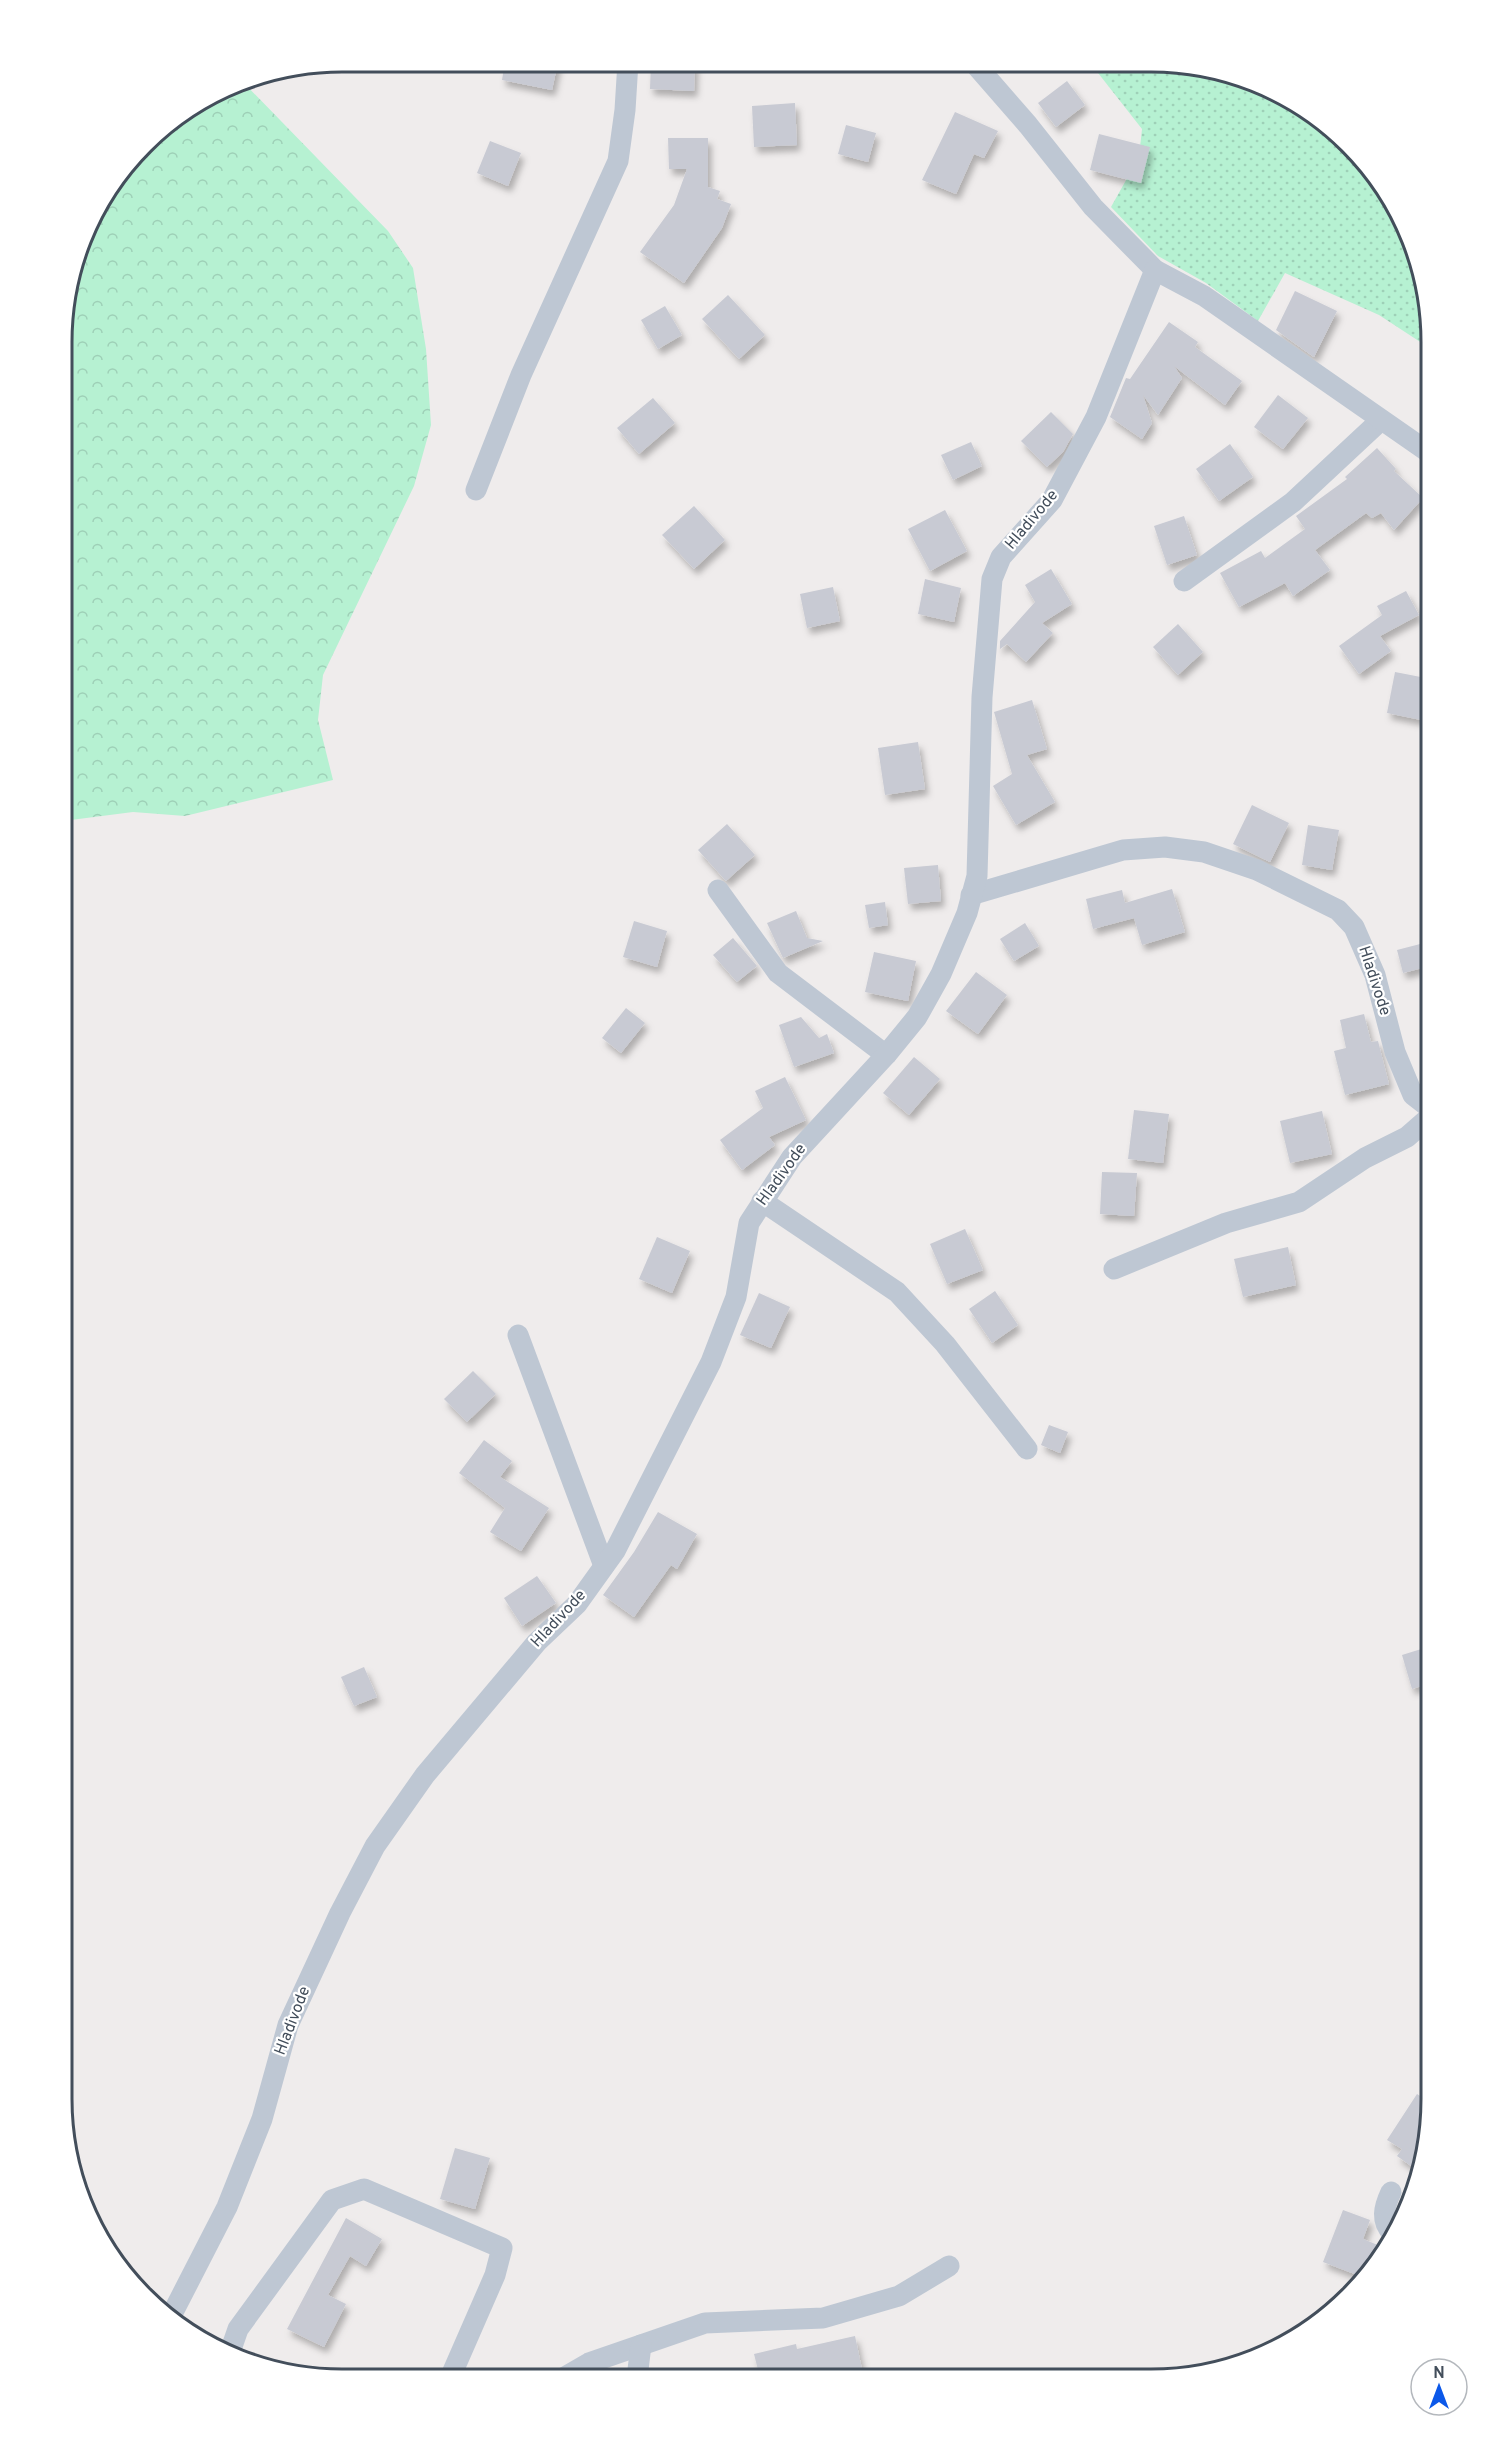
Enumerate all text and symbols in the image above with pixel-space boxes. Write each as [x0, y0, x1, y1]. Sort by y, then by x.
street label: Hladivode [1001, 486, 1063, 554]
street label: Hladivode [1353, 944, 1395, 1018]
street label: Hladivode [753, 1140, 811, 1210]
street label: Hladivode [527, 1586, 591, 1652]
street label: Hladivode [271, 1984, 315, 2058]
north arrow [1409, 2357, 1469, 2417]
text: N [1433, 2364, 1445, 2384]

